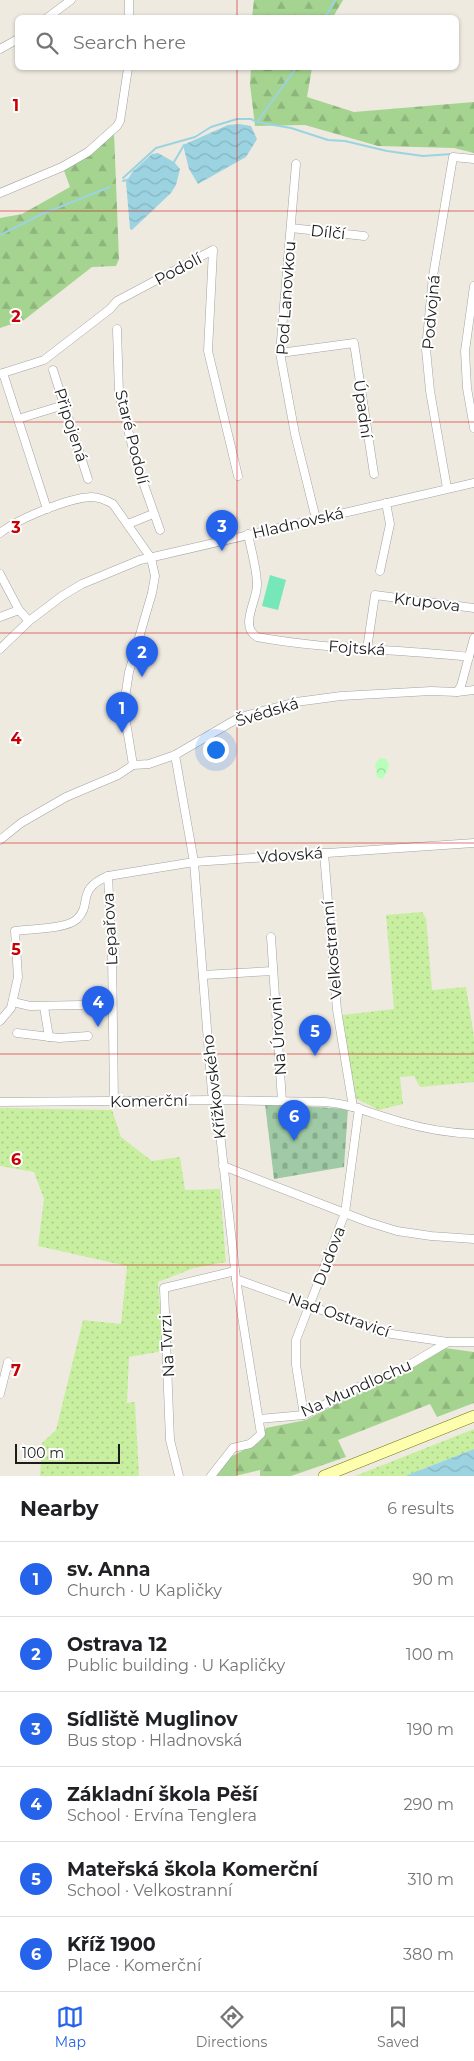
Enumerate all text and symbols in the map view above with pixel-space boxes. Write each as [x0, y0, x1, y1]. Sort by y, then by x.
search box [15, 15, 459, 70]
icon: search [33, 29, 61, 57]
text: Search here [73, 31, 186, 54]
text: 1 [13, 96, 19, 115]
street label: Dílčí [310, 221, 347, 243]
street label: Pod Lanovkou [273, 240, 299, 356]
street label: Podolí [151, 248, 205, 289]
street label: Podvojná [418, 274, 444, 350]
text: 2 [11, 307, 21, 326]
street label: Úpadní [349, 379, 377, 440]
street label: Připojená [50, 386, 92, 464]
street label: Staré Podolí [111, 388, 153, 487]
street label: Hladnovská [250, 503, 346, 543]
pin: 3 [206, 510, 238, 551]
text: 3 [10, 518, 21, 537]
street label: Krupova [393, 588, 461, 616]
pin: 2 [126, 636, 158, 677]
street label: Fojtská [328, 637, 386, 659]
pin: 1 [106, 692, 138, 733]
street label: Švédská [233, 693, 301, 731]
text: 4 [10, 729, 22, 748]
your location [203, 737, 229, 763]
street label: Vdovská [256, 843, 324, 867]
street label: Lepařova [99, 892, 121, 966]
street label: Velkostranní [318, 899, 346, 1000]
text: 5 [11, 940, 21, 959]
pin: 4 [82, 986, 114, 1027]
street label: Na Úrovni [266, 996, 290, 1076]
pin: 5 [299, 1015, 331, 1056]
street label: Křížkovského [198, 1034, 230, 1140]
street label: Komerční [110, 1091, 189, 1111]
pin: 6 [278, 1100, 310, 1141]
text: 6 [11, 1150, 21, 1169]
street label: Dudova [309, 1223, 349, 1289]
street label: Nad Ostravicí [286, 1289, 393, 1342]
street label: Na Tvrzi [156, 1314, 178, 1378]
street label: Na Mundlochu [298, 1355, 414, 1421]
text: 7 [11, 1361, 21, 1380]
scale bar [15, 1441, 120, 1464]
text: 100 m [22, 1444, 64, 1462]
text: Nearby [20, 1496, 99, 1521]
text: 6 results [387, 1499, 454, 1518]
text: sv. Anna [67, 1558, 151, 1581]
text: 1 [33, 1570, 39, 1589]
text: 90 m [412, 1570, 454, 1589]
text: Church · U Kapličky [67, 1581, 222, 1600]
text: Ostrava 12 [67, 1633, 167, 1656]
text: 2 [31, 1645, 41, 1664]
text: 100 m [406, 1645, 454, 1664]
text: Public building · U Kapličky [67, 1656, 285, 1675]
text: Sídliště Muglinov [67, 1708, 238, 1731]
text: 3 [31, 1720, 41, 1739]
text: 190 m [407, 1720, 454, 1739]
text: Bus stop · Hladnovská [67, 1731, 243, 1750]
text: Základní škola Pěší [67, 1783, 258, 1806]
text: 4 [30, 1795, 42, 1814]
text: 290 m [403, 1795, 454, 1814]
text: School · Ervína Tenglera [67, 1806, 257, 1825]
text: Mateřská škola Komerční [67, 1858, 318, 1881]
text: 5 [31, 1870, 41, 1889]
text: 310 m [407, 1870, 454, 1889]
text: School · Velkostranní [67, 1881, 232, 1900]
text: Kříž 1900 [67, 1933, 156, 1956]
text: 6 [31, 1945, 41, 1964]
text: 380 m [403, 1945, 454, 1964]
text: Place · Komerční [67, 1956, 201, 1975]
tab: Map [55, 2003, 86, 2051]
tab: Directions [196, 2003, 267, 2051]
tab: Saved [377, 2003, 419, 2051]

